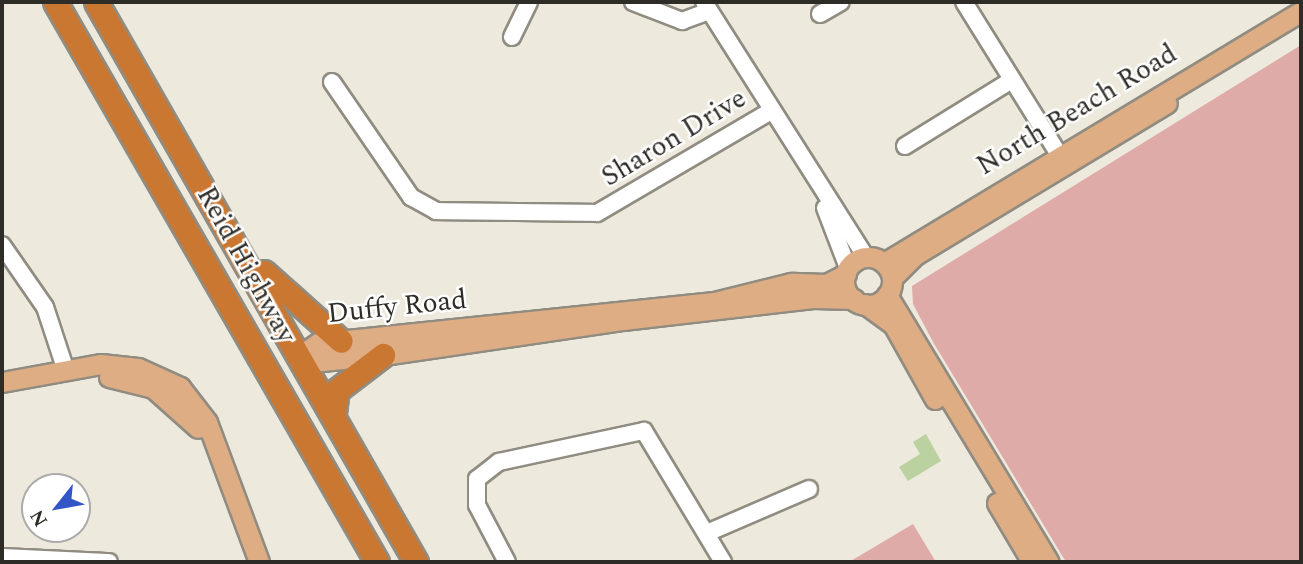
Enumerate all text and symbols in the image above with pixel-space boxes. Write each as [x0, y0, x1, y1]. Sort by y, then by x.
street label: North Beach Road [971, 37, 1183, 183]
street label: Sharon Drive [596, 82, 752, 194]
street label: Reid Highway [189, 181, 303, 349]
street label: Duffy Road [326, 283, 468, 331]
north arrow [21, 473, 91, 543]
text: N [23, 504, 56, 532]

